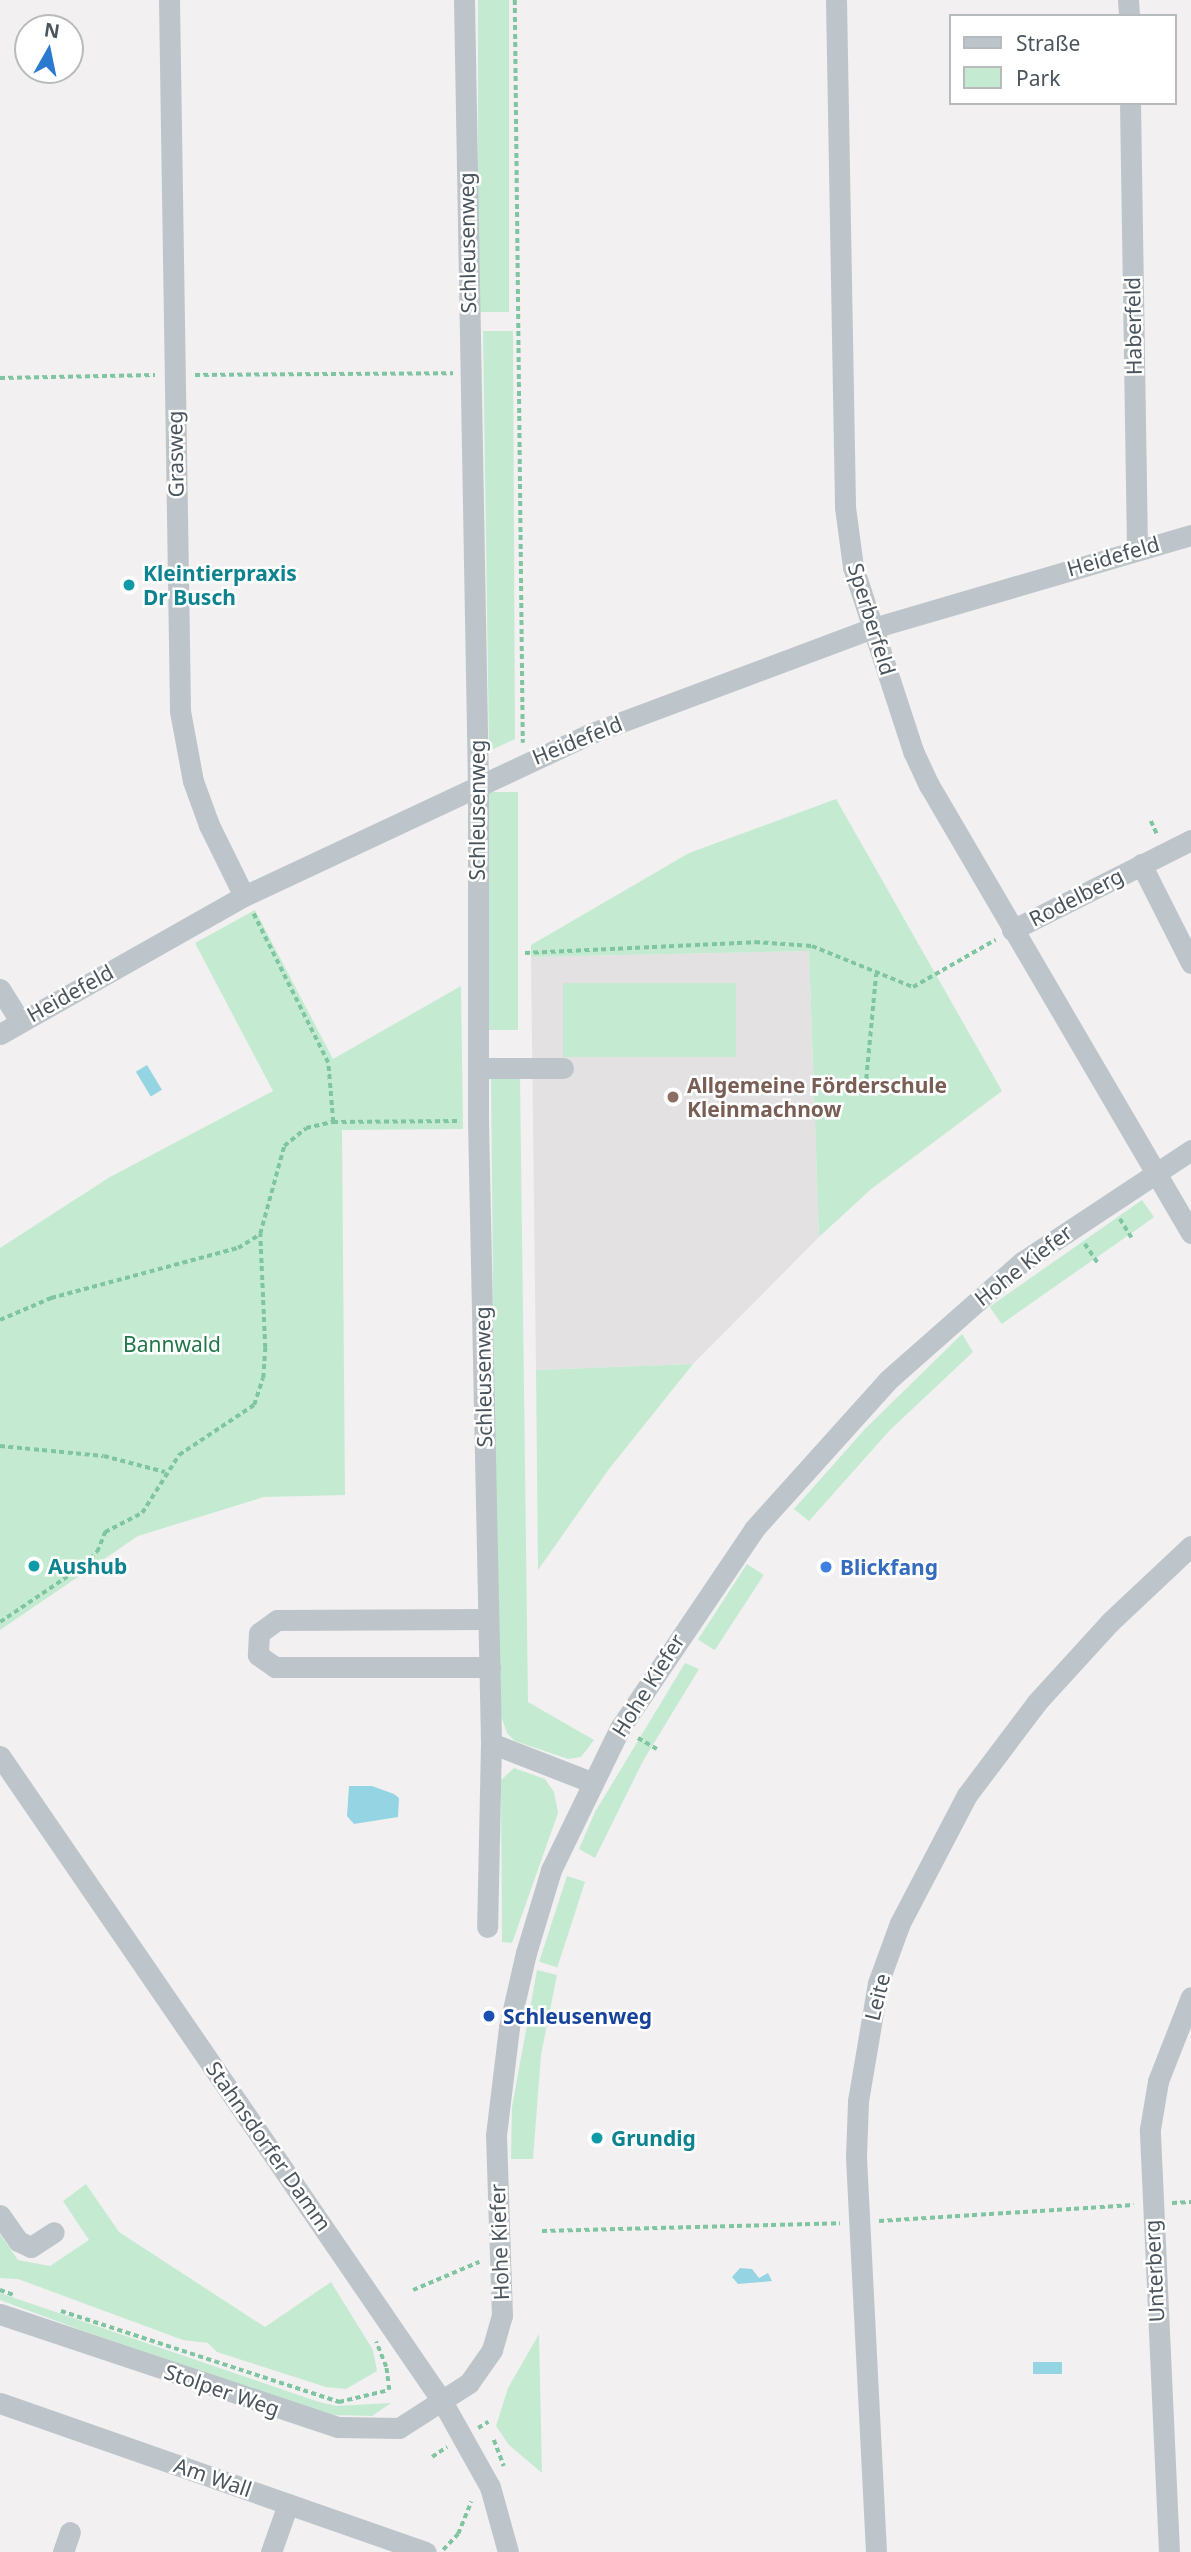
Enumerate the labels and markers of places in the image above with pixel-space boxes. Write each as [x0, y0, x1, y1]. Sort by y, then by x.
place label: Kleintierpraxis Dr Busch [143, 560, 297, 610]
marker: Kleintierpraxis Dr Busch [121, 577, 137, 593]
place label: Allgemeine Förderschule Kleinmachnow [687, 1072, 947, 1122]
marker: Allgemeine Förderschule Kleinmachnow [665, 1089, 681, 1105]
place label: Aushub [48, 1553, 127, 1579]
place label: Blickfang [840, 1554, 938, 1580]
marker: Aushub [26, 1558, 42, 1574]
marker: Blickfang [818, 1559, 834, 1575]
place label: Schleusenweg [503, 2003, 652, 2029]
marker: Schleusenweg [481, 2008, 497, 2024]
place label: Grundig [611, 2125, 696, 2151]
marker: Grundig [589, 2130, 605, 2146]

